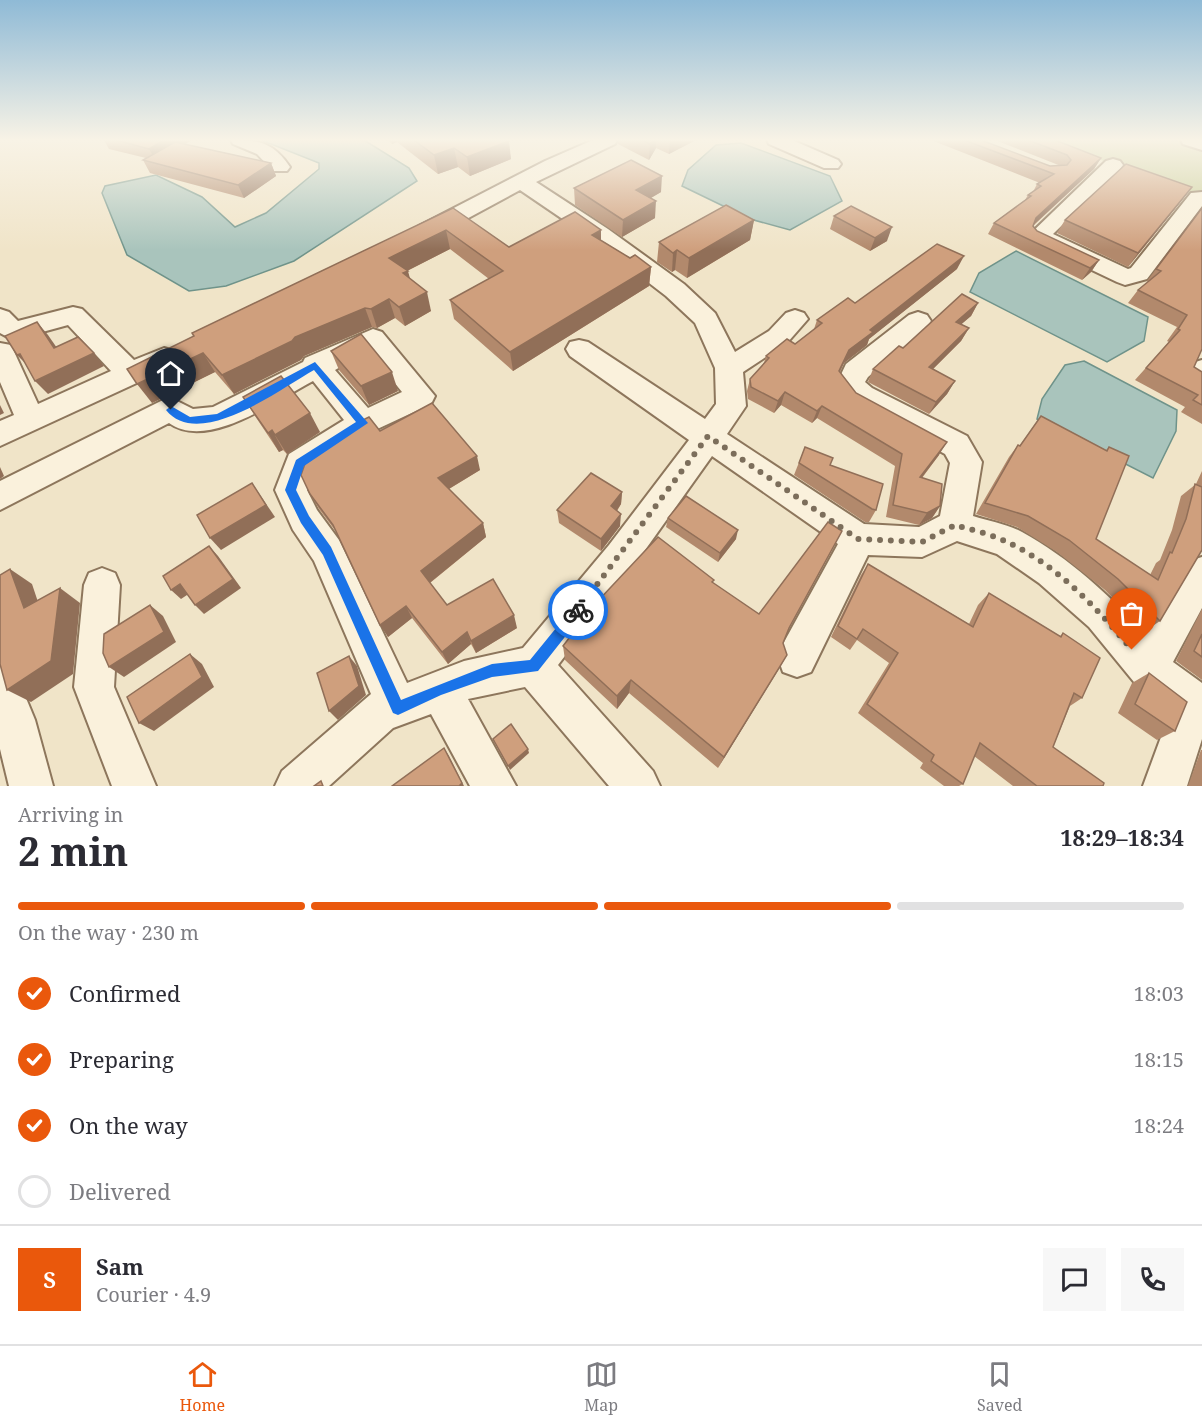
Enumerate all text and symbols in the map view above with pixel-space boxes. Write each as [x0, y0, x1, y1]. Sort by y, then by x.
pin [145, 348, 196, 410]
icon: home [154, 357, 187, 390]
courier [548, 580, 608, 640]
pin [1106, 588, 1157, 650]
icon: bike [562, 594, 595, 627]
icon: bag [1115, 597, 1148, 630]
text: Arriving in [18, 801, 123, 828]
text: 18:29–18:34 [1060, 822, 1184, 852]
text: 2 min [18, 824, 128, 877]
text: On the way · 230 m [18, 919, 199, 946]
icon: check [18, 977, 51, 1010]
text: Confirmed [69, 978, 180, 1008]
text: 18:03 [1134, 980, 1184, 1007]
icon: check [18, 1043, 51, 1076]
text: Preparing [69, 1044, 174, 1074]
text: 18:15 [1134, 1046, 1184, 1073]
icon: check [18, 1109, 51, 1142]
text: On the way [69, 1110, 188, 1140]
text: 18:24 [1134, 1112, 1184, 1139]
text: Delivered [69, 1176, 171, 1206]
button: chat [1043, 1248, 1106, 1311]
button: phone [1121, 1248, 1184, 1311]
text: Sam [96, 1251, 144, 1281]
text: S [43, 1264, 56, 1294]
text: Courier · 4.9 [96, 1281, 211, 1308]
tab: Home [180, 1358, 225, 1416]
tab: Map [584, 1358, 618, 1416]
tab: Saved [977, 1358, 1022, 1416]

